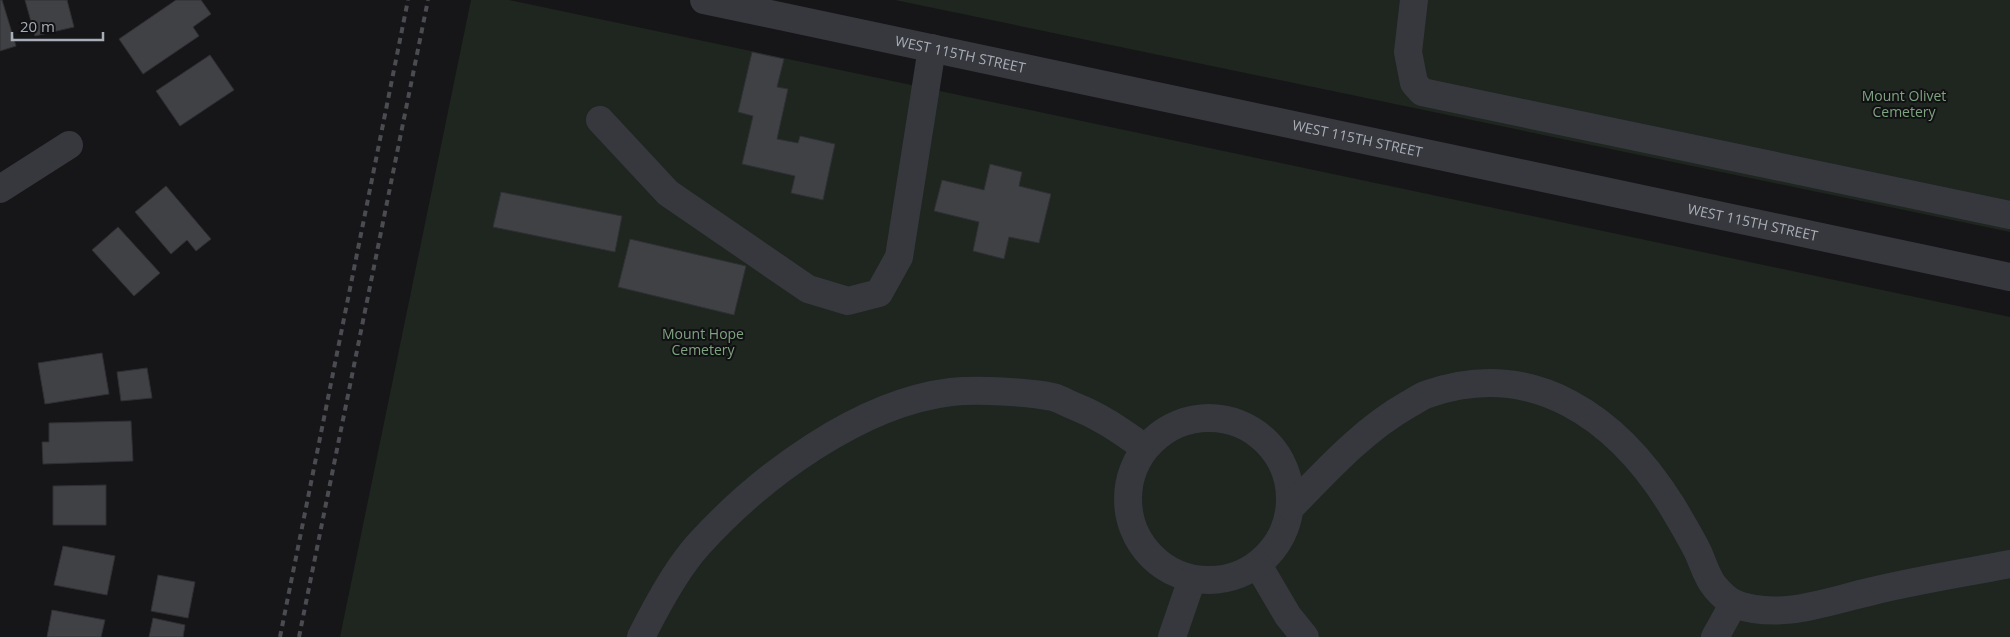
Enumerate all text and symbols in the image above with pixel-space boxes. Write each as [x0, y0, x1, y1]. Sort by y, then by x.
scale bar [12, 10, 104, 42]
text: 20 m [20, 16, 55, 36]
street label: WEST 115TH STREET [893, 31, 1028, 77]
park label: Mount Olivet Cemetery [1862, 86, 1946, 121]
street label: WEST 115TH STREET [1291, 115, 1425, 161]
street label: WEST 115TH STREET [1686, 199, 1820, 245]
park label: Mount Hope Cemetery [662, 324, 744, 359]

